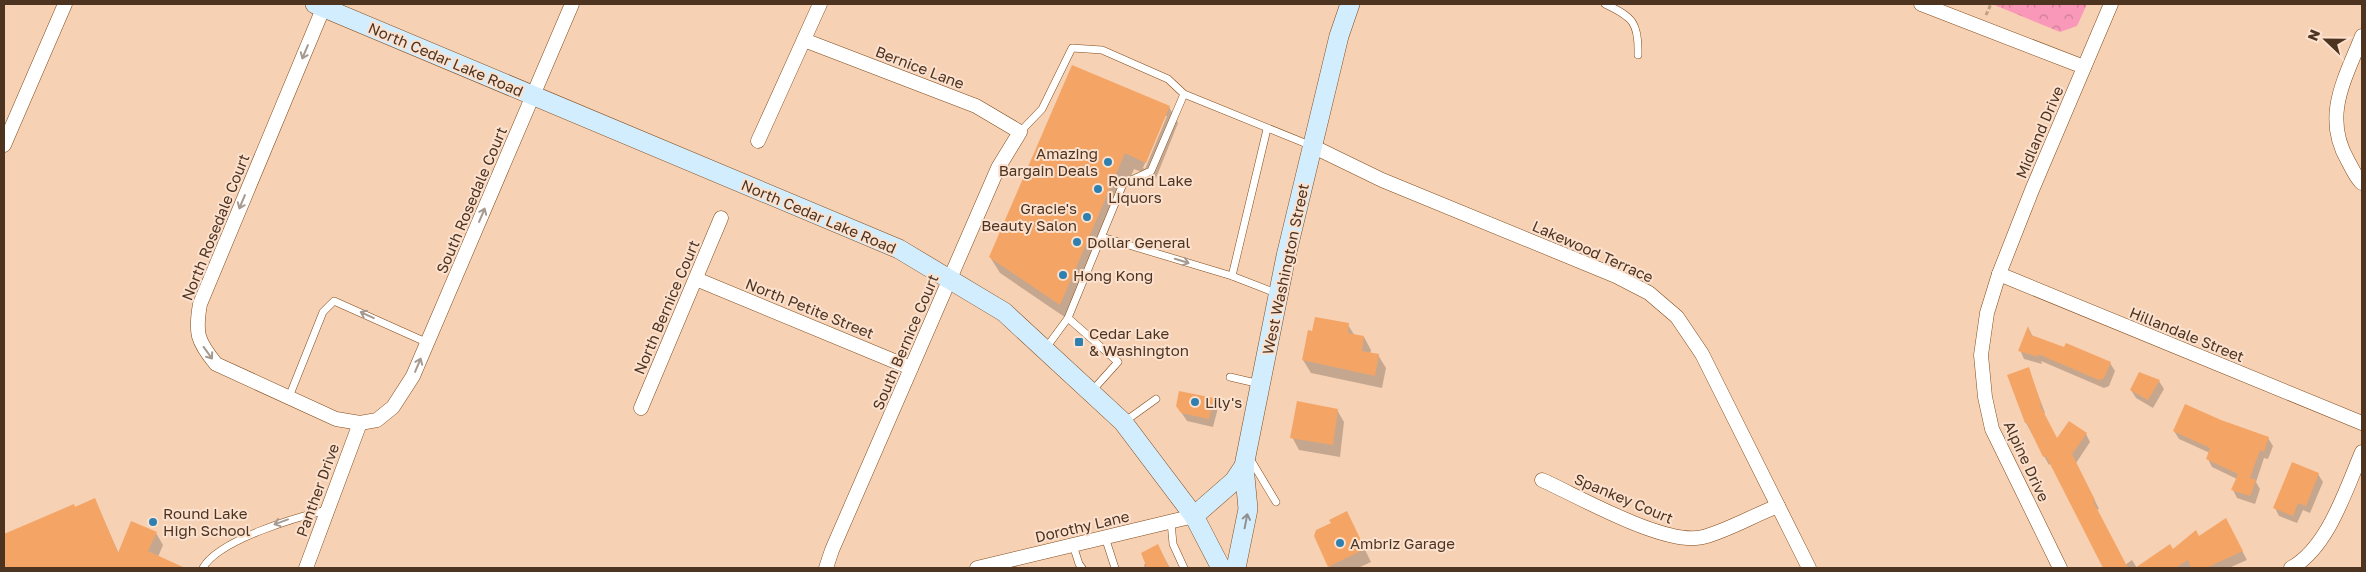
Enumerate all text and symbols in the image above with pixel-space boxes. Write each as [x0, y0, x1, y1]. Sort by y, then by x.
north arrow [2301, 15, 2351, 65]
street label: North Cedar Lake Road [366, 18, 526, 100]
text: N [2304, 27, 2323, 43]
street label: Bernice Lane [873, 42, 967, 92]
one-way arrow [299, 45, 308, 60]
street label: Midland Drive [2011, 83, 2067, 181]
street label: South Rosedale Court [432, 124, 510, 276]
place label: Amazing Bargain Deals [999, 144, 1098, 179]
street label: North Rosedale Court [177, 151, 253, 303]
marker: Amazing Bargain Deals [1102, 156, 1114, 168]
place label: Round Lake Liquors [1108, 171, 1193, 206]
street label: North Cedar Lake Road [739, 175, 899, 257]
street label: West Washington Street [1258, 182, 1312, 356]
marker: Round Lake Liquors [1092, 183, 1104, 195]
one-way arrow [237, 195, 246, 210]
place label: Gracie's Beauty Salon [981, 199, 1077, 234]
one-way arrow [479, 208, 488, 223]
marker: Gracie's Beauty Salon [1081, 211, 1093, 223]
street label: Lakewood Terrace [1530, 216, 1657, 286]
place label: Dollar General [1087, 233, 1191, 251]
marker: Dollar General [1071, 236, 1083, 248]
street label: North Bernice Court [630, 237, 702, 377]
one-way arrow [1173, 257, 1189, 266]
place label: Hong Kong [1073, 266, 1153, 284]
marker: Hong Kong [1057, 269, 1069, 281]
street label: South Bernice Court [868, 271, 942, 413]
street label: North Petite Street [743, 274, 877, 342]
street label: Hillandale Street [2127, 303, 2247, 365]
one-way arrow [360, 310, 375, 320]
place label: Cedar Lake & Washington [1089, 324, 1189, 359]
marker: Cedar Lake & Washington [1073, 336, 1085, 348]
one-way arrow [203, 346, 213, 360]
one-way arrow [414, 358, 424, 373]
place label: Lily's [1205, 393, 1242, 411]
marker: Lily's [1189, 396, 1201, 408]
street label: Alpine Drive [2001, 418, 2054, 504]
street label: Panther Drive [292, 441, 342, 539]
street label: Spankey Court [1572, 469, 1676, 527]
place label: Round Lake High School [163, 504, 251, 539]
street label: Dorothy Lane [1033, 506, 1131, 546]
one-way arrow [1241, 513, 1251, 529]
marker: Round Lake High School [147, 516, 159, 528]
one-way arrow [273, 518, 289, 527]
place label: Ambriz Garage [1350, 534, 1455, 552]
marker: Ambriz Garage [1334, 537, 1346, 549]

